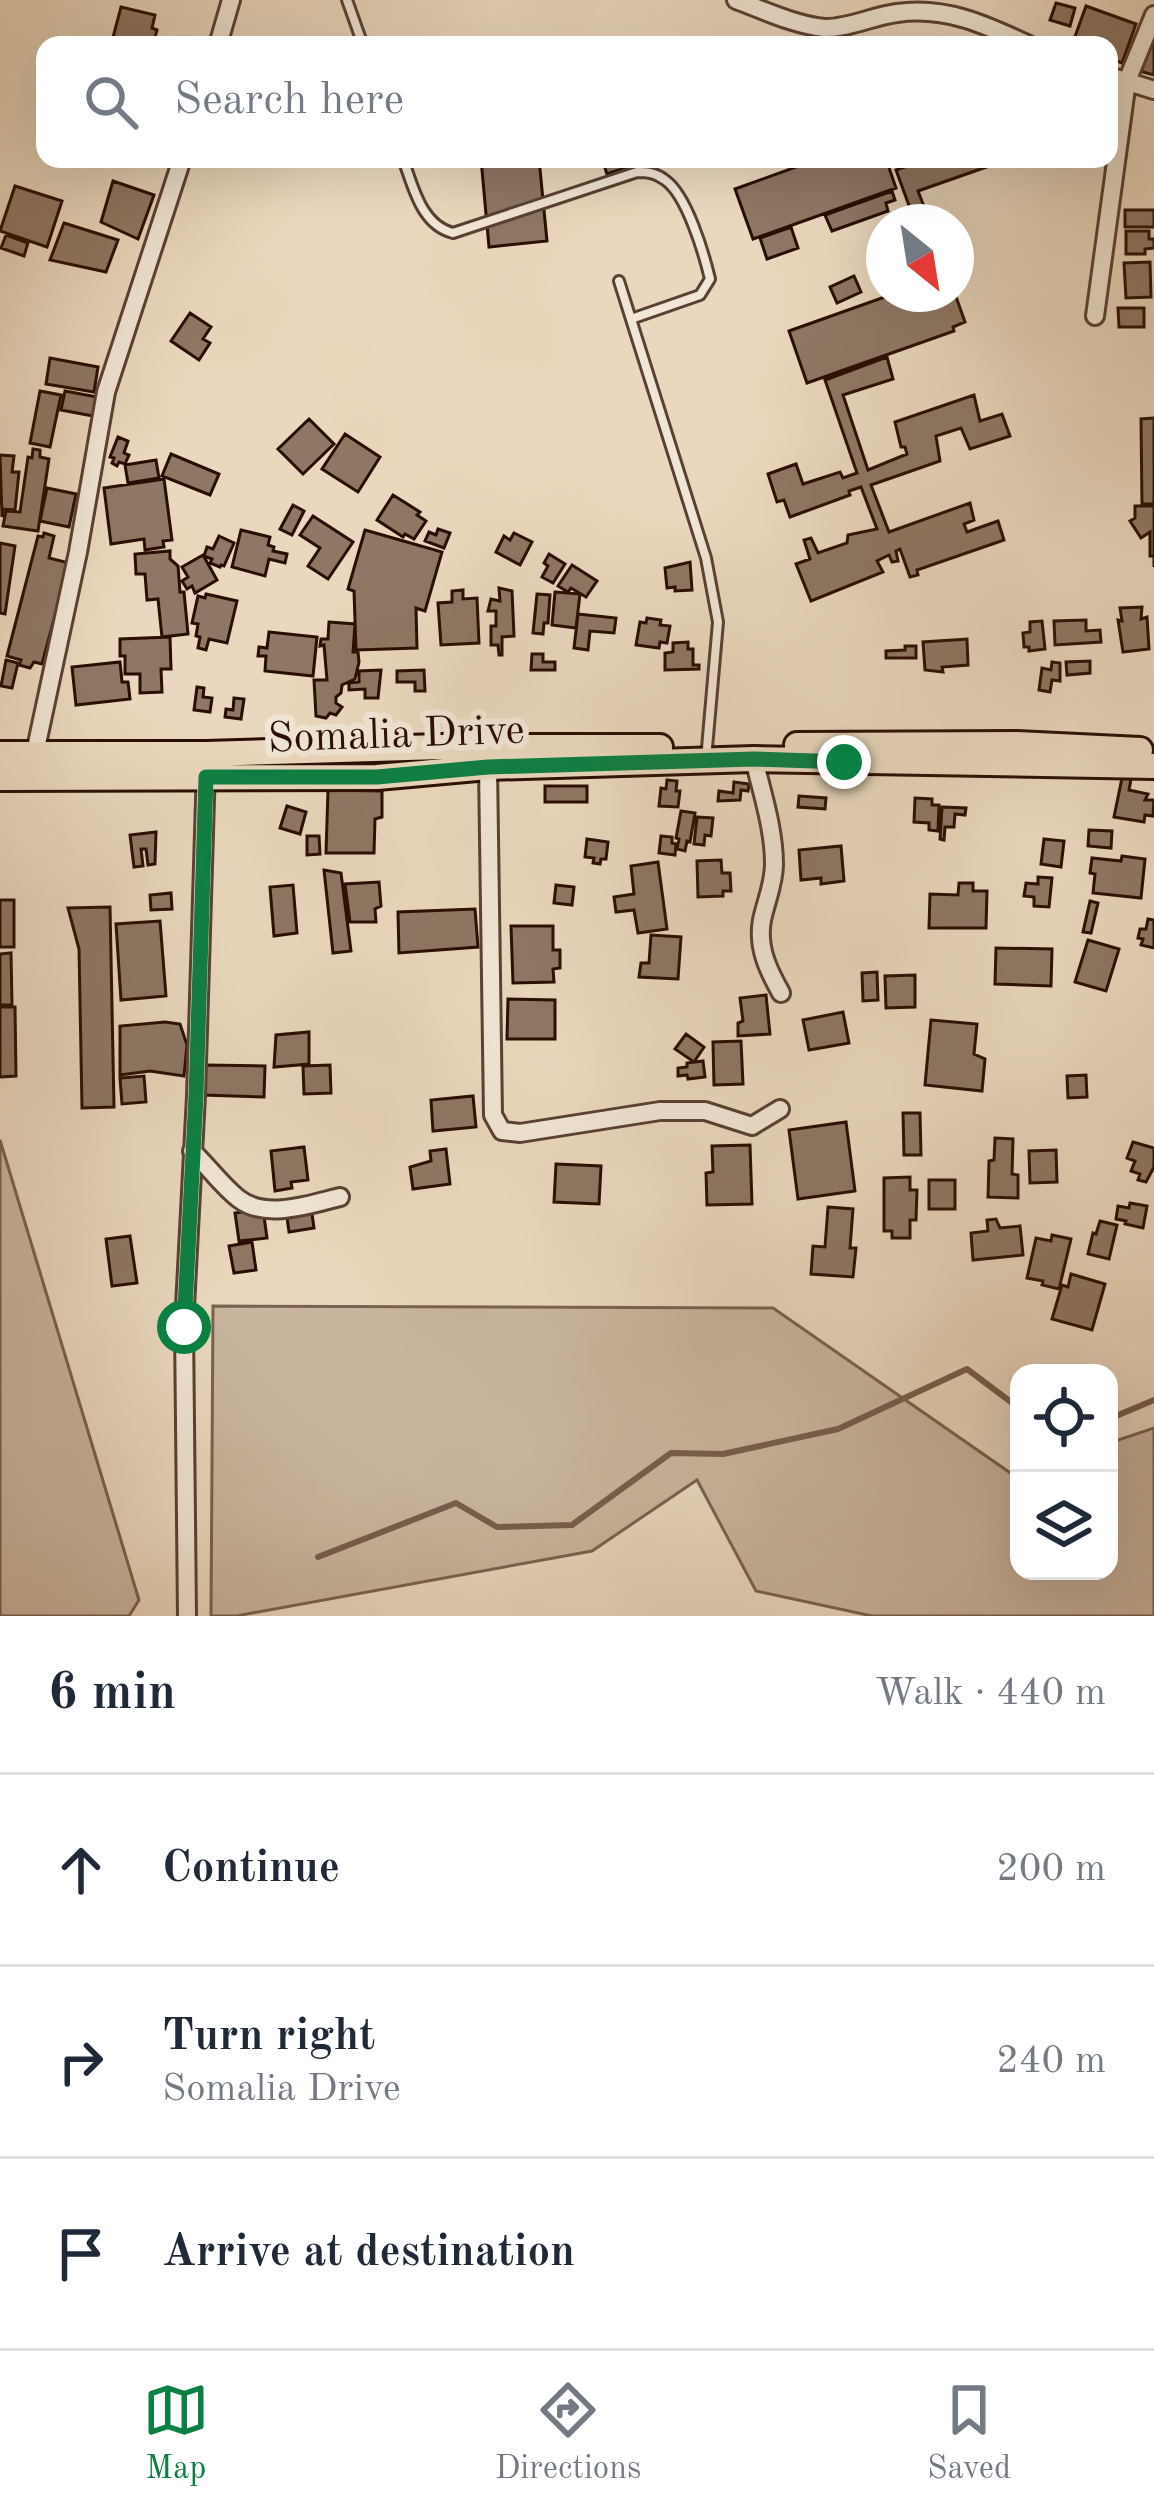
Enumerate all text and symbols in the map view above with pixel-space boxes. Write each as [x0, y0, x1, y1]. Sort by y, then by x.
search box [36, 36, 1118, 168]
icon: search [78, 69, 144, 135]
text: Search here [174, 79, 404, 124]
north arrow [866, 204, 974, 312]
street label: Somalia Drive [267, 711, 525, 761]
route end [817, 735, 871, 789]
route start [157, 1300, 211, 1354]
map controls [1010, 1364, 1118, 1580]
button: locate [1010, 1364, 1118, 1472]
button: layers [1010, 1472, 1118, 1580]
text: 6 min [48, 1669, 176, 1720]
text: Walk · 440 m [875, 1674, 1106, 1713]
icon: ahead [48, 1837, 114, 1903]
text: Continue [162, 1847, 340, 1892]
text: 200 m [996, 1850, 1106, 1889]
text: Turn right [162, 2015, 375, 2060]
icon: right [48, 2029, 114, 2095]
text: 240 m [996, 2042, 1106, 2081]
text: Somalia Drive [162, 2070, 401, 2109]
icon: arrive [48, 2221, 114, 2287]
text: Arrive at destination [162, 2231, 575, 2276]
tab: Map [143, 2377, 209, 2490]
tab: Directions [495, 2377, 641, 2490]
tab: Saved [927, 2377, 1011, 2490]

